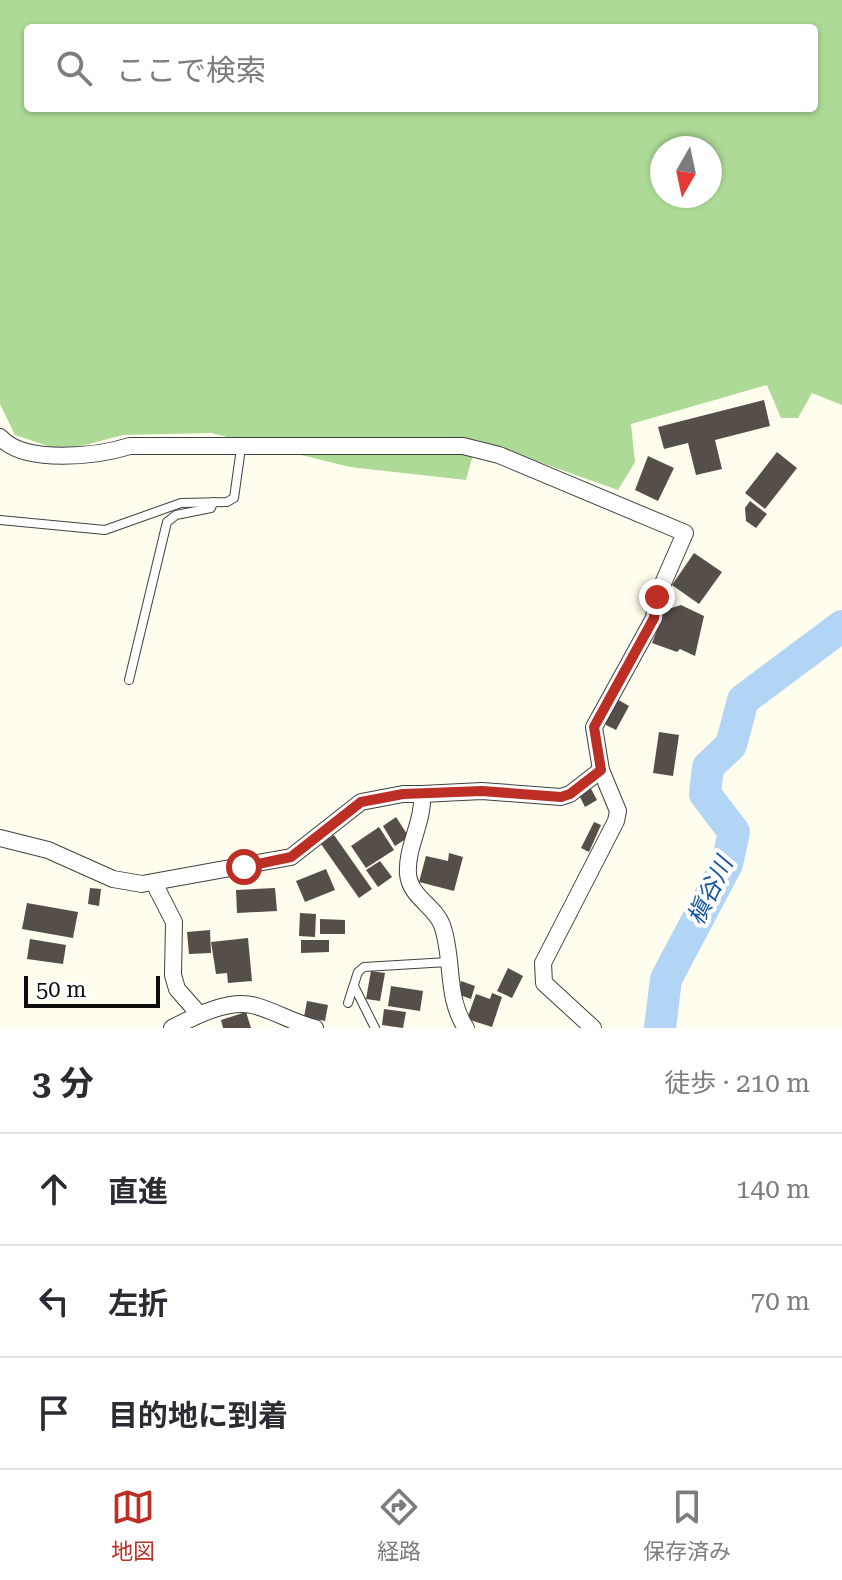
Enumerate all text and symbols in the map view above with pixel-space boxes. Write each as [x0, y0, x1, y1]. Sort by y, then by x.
search box [24, 24, 818, 112]
icon: search [52, 46, 96, 90]
text: ここで検索 [116, 53, 266, 88]
north arrow [650, 136, 722, 208]
route end [639, 579, 675, 615]
route start [226, 849, 262, 885]
water label: 槇谷川 [682, 850, 740, 929]
scale bar [24, 972, 160, 1008]
text: 50 m [36, 977, 86, 1002]
text: 3 分 [32, 1063, 94, 1103]
text: 徒歩 · 210 m [664, 1068, 810, 1098]
icon: ahead [32, 1167, 76, 1211]
text: 直進 [108, 1174, 168, 1209]
text: 140 m [736, 1174, 810, 1204]
icon: left [32, 1279, 76, 1323]
text: 左折 [108, 1286, 168, 1321]
text: 70 m [751, 1286, 810, 1316]
icon: arrive [32, 1391, 76, 1435]
text: 目的地に到着 [108, 1398, 288, 1433]
tab: 地図 [111, 1485, 155, 1565]
tab: 経路 [377, 1485, 421, 1565]
tab: 保存済み [643, 1485, 731, 1565]

